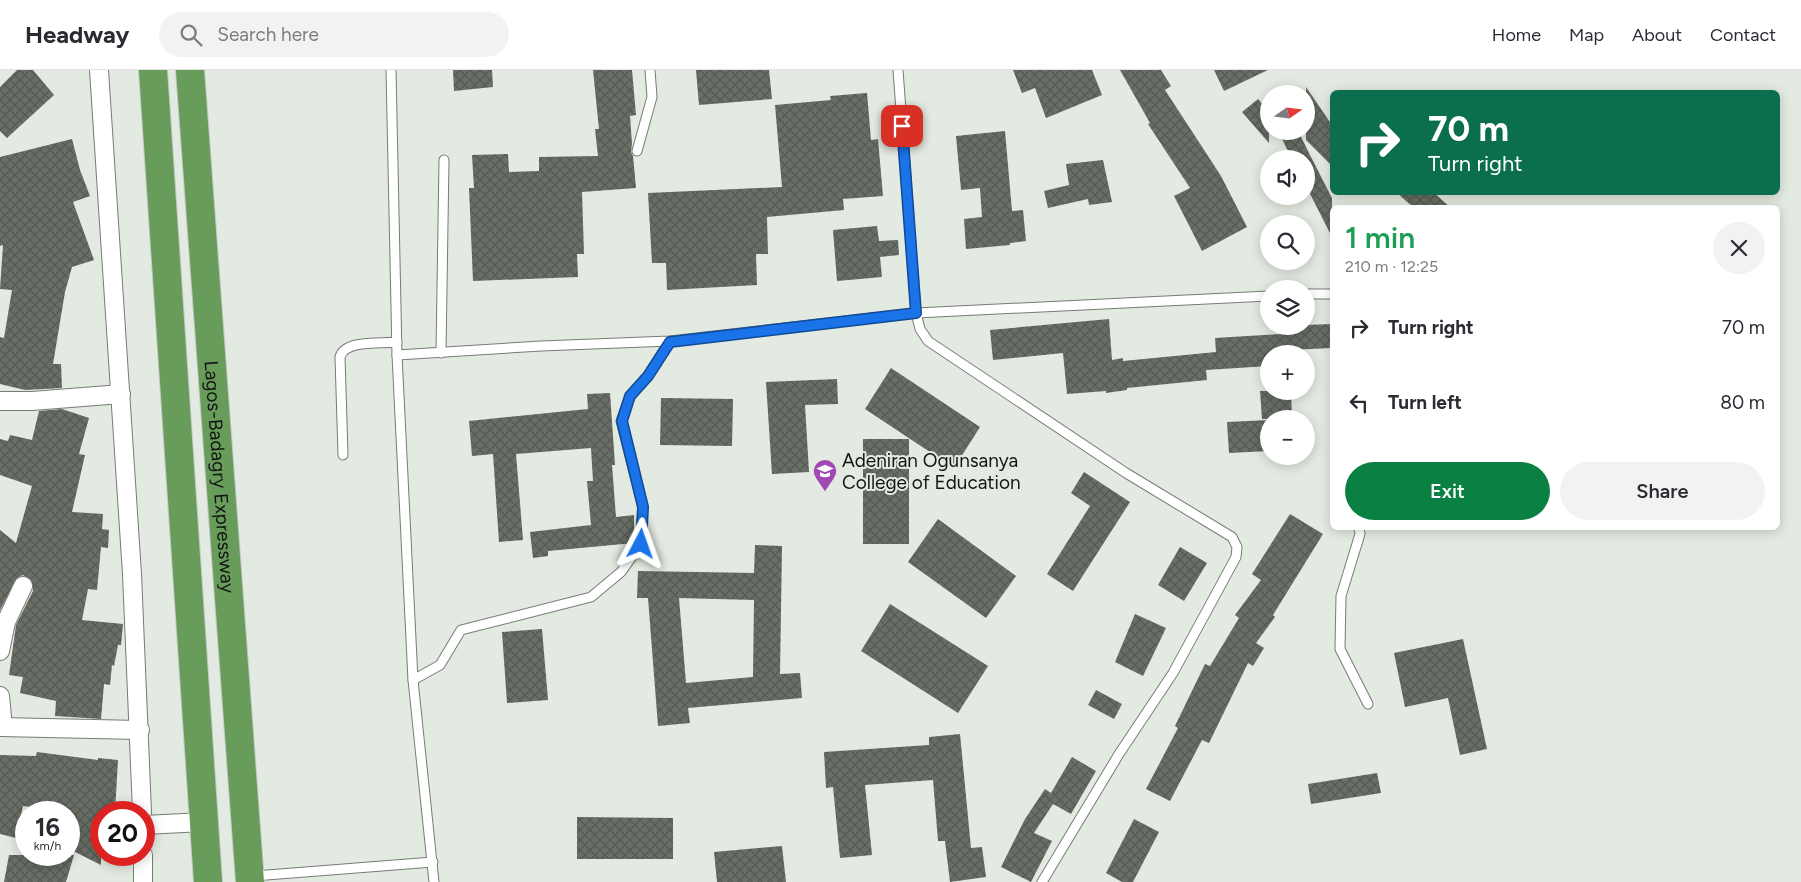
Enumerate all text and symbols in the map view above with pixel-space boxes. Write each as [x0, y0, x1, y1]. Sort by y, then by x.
search box [159, 12, 509, 57]
text: Headway [25, 20, 129, 49]
icon: search [177, 21, 205, 49]
text: Search here [217, 23, 319, 46]
text: Home [1492, 24, 1541, 46]
text: Map [1569, 24, 1604, 46]
text: About [1632, 24, 1682, 46]
text: Contact [1710, 24, 1776, 46]
north arrow [1260, 85, 1315, 140]
map controls [1260, 85, 1315, 465]
pin [881, 105, 923, 147]
text: 70 m [1428, 108, 1509, 150]
icon: right [1345, 110, 1410, 175]
icon: arrive [888, 112, 916, 140]
button: sound [1260, 150, 1315, 205]
text: Turn right [1428, 150, 1523, 177]
button: search [1260, 215, 1315, 270]
text: 1 min [1345, 219, 1415, 256]
button: close [1713, 222, 1765, 274]
text: 210 m · 12:25 [1345, 257, 1438, 276]
button: layers [1260, 280, 1315, 335]
icon: right [1345, 314, 1373, 342]
text: Turn right [1388, 316, 1474, 339]
text: 70 m [1722, 316, 1765, 339]
button: + [1260, 345, 1315, 400]
street label: Lagos-Badagry Expressway [200, 360, 240, 594]
icon: left [1345, 389, 1373, 417]
text: Turn left [1388, 391, 1462, 414]
text: 80 m [1720, 391, 1765, 414]
button: − [1260, 410, 1315, 465]
place label: Adeniran Ogunsanya College of Education [842, 449, 1021, 494]
school or university icon: Adeniran Ogunsanya College of Education [812, 458, 838, 492]
button: Exit [1345, 462, 1550, 520]
button: Share [1560, 462, 1765, 520]
position arrow [614, 517, 666, 569]
speed limit sign: 20 [90, 801, 155, 866]
text: 16 [35, 812, 60, 842]
text: km/h [34, 839, 61, 853]

